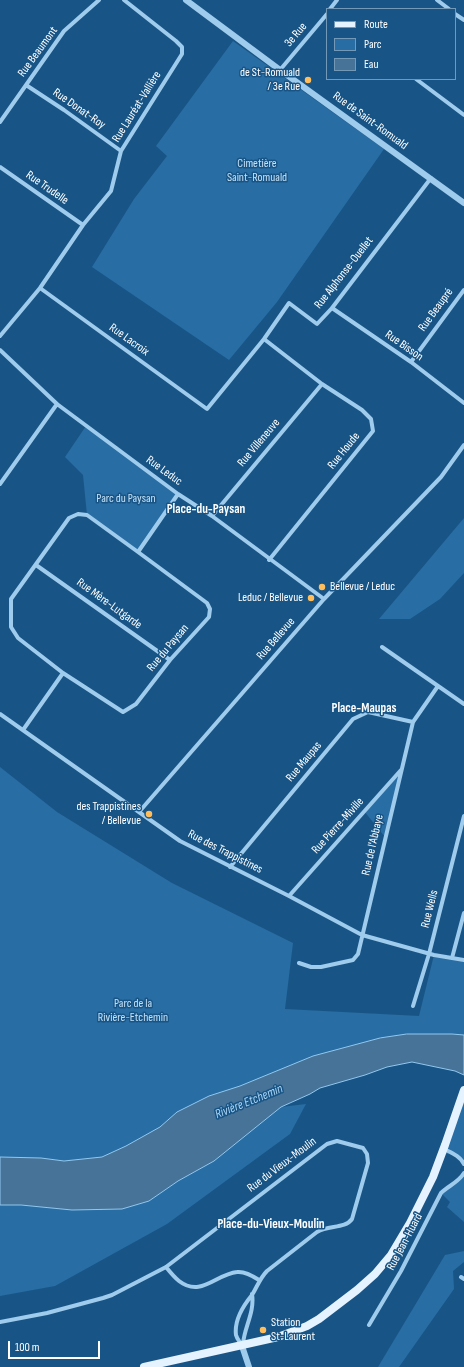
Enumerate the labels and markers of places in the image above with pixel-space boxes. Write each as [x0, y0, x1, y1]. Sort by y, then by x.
place label: de St-Romuald / 3e Rue [240, 66, 300, 94]
marker: de St-Romuald / 3e Rue [303, 75, 313, 85]
place label: Bellevue / Leduc [330, 580, 395, 594]
marker: Bellevue / Leduc [317, 582, 327, 592]
place label: Leduc / Bellevue [238, 591, 303, 605]
marker: Leduc / Bellevue [306, 593, 316, 603]
place label: des Trappistines / Bellevue [76, 800, 141, 828]
marker: des Trappistines / Bellevue [144, 809, 154, 819]
place label: Station St-Laurent [271, 1316, 315, 1344]
marker: Station St-Laurent [258, 1325, 268, 1335]

